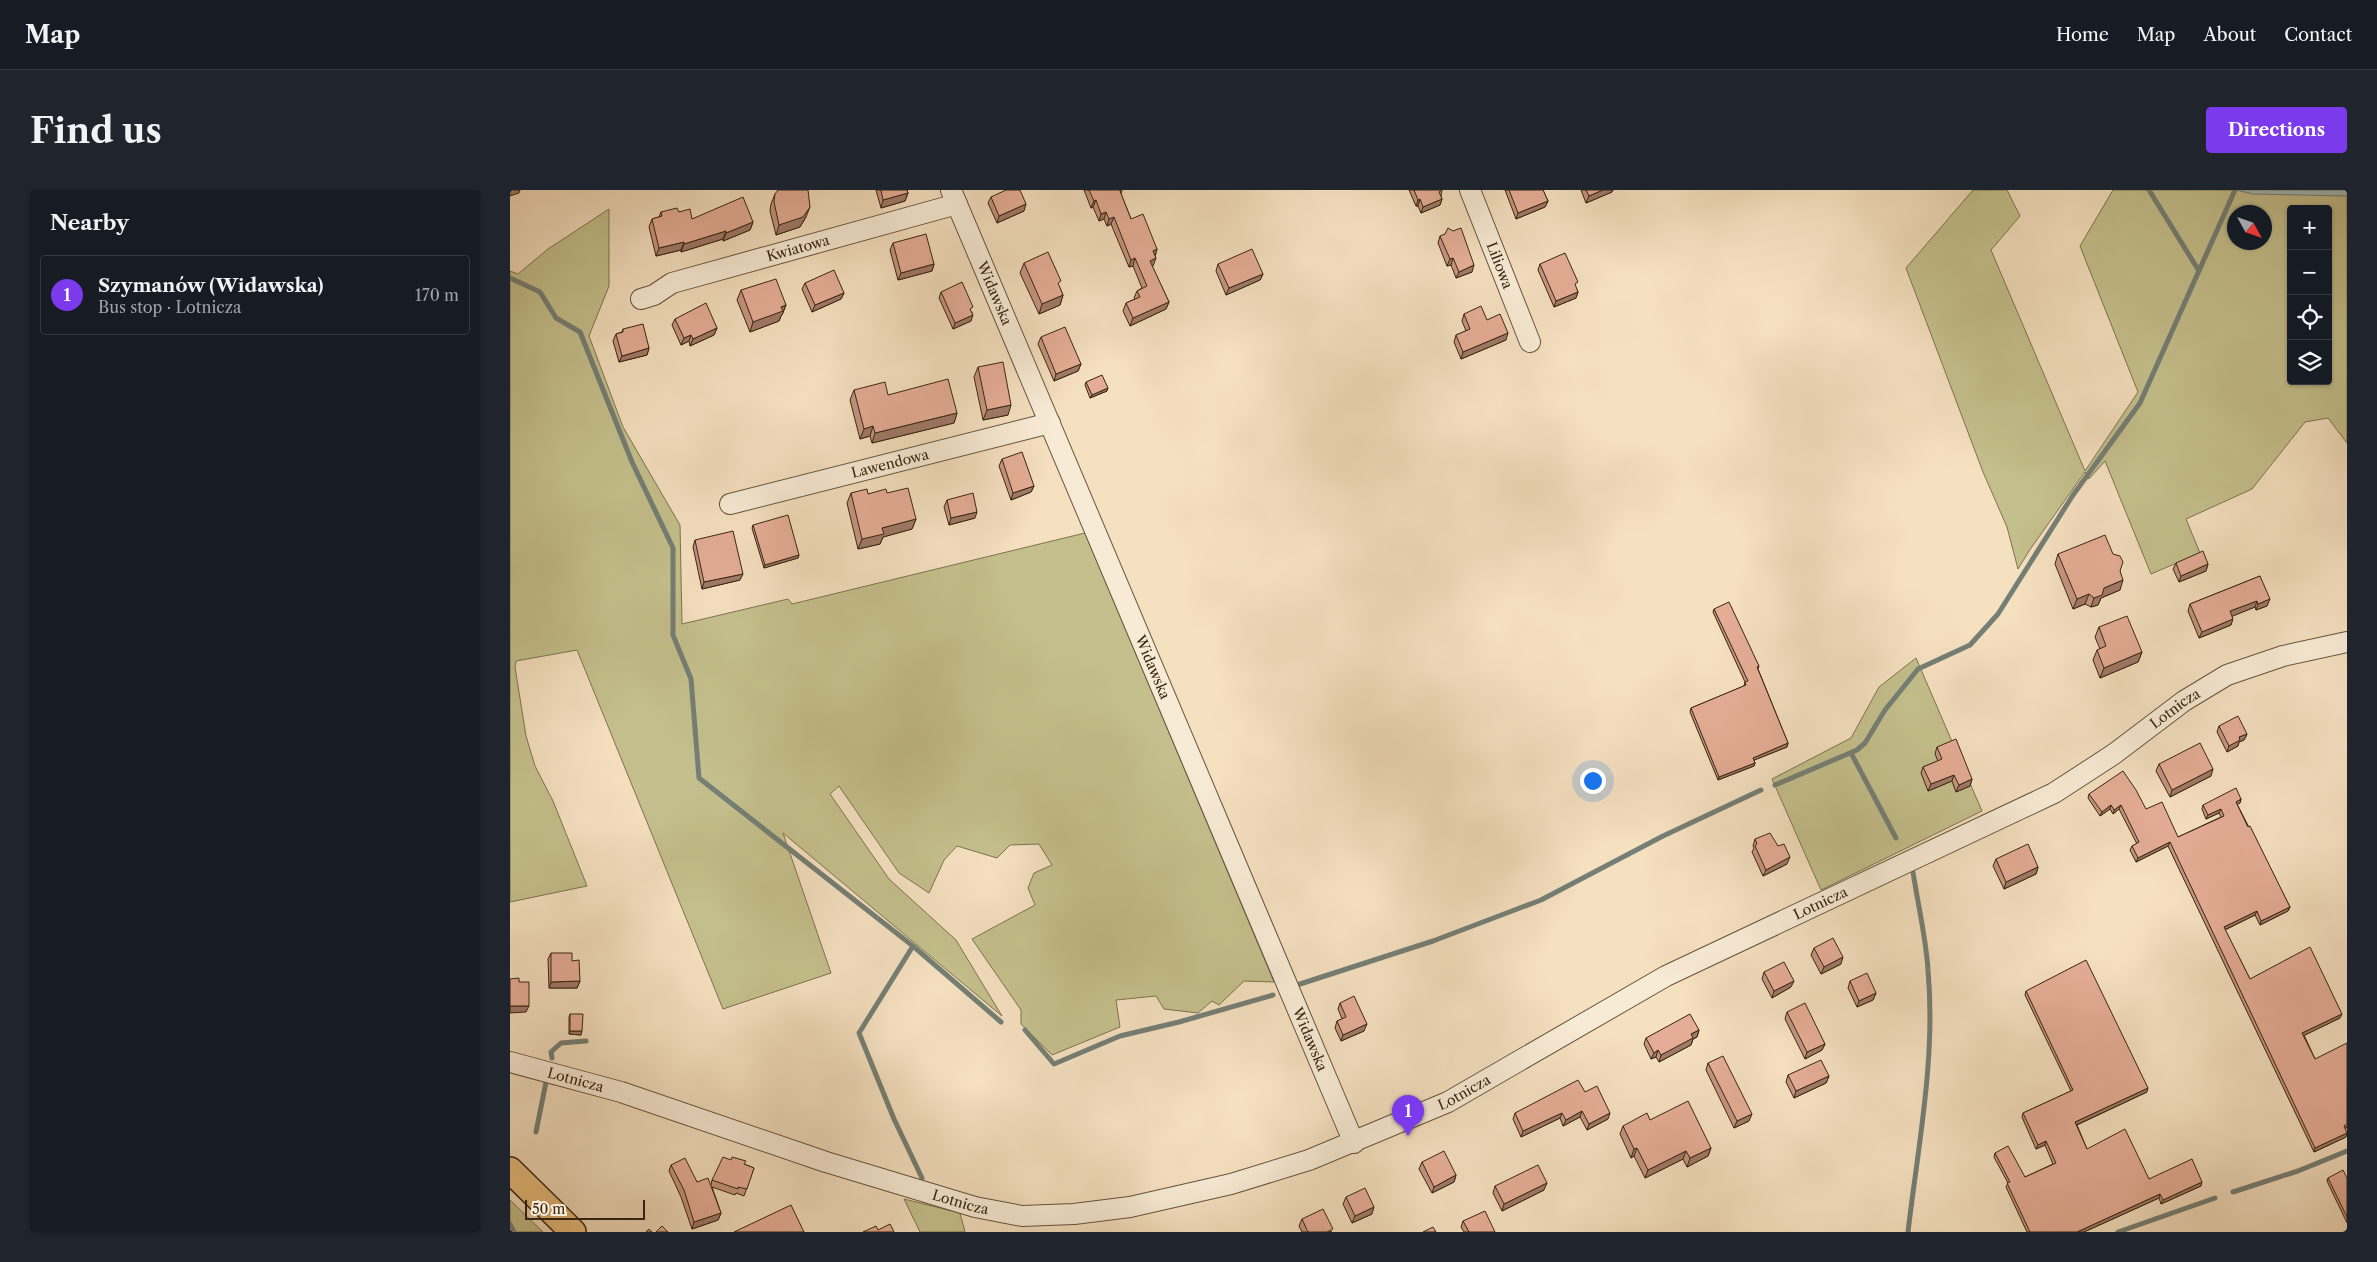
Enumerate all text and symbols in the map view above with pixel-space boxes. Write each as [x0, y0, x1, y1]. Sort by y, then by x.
text: Map [25, 20, 80, 49]
text: Home [2056, 24, 2109, 46]
text: Map [2137, 24, 2175, 46]
text: About [2203, 24, 2256, 46]
text: Contact [2284, 24, 2352, 46]
button: Directions [2206, 107, 2347, 153]
text: Find us [30, 109, 162, 152]
north arrow [2227, 205, 2272, 250]
map controls [2287, 205, 2332, 385]
button: + [2287, 205, 2332, 250]
text: Nearby [50, 210, 129, 235]
street label: Kwiatowa [764, 231, 832, 265]
street label: Liliowa [1482, 239, 1517, 292]
button: − [2287, 250, 2332, 295]
street label: Widawska [973, 258, 1016, 328]
text: Szymanów (Widawska) [98, 274, 323, 297]
text: 1 [63, 285, 71, 305]
text: 170 m [415, 285, 459, 305]
button: locate [2287, 295, 2332, 340]
text: Bus stop · Lotnicza [98, 297, 241, 317]
button: layers [2287, 340, 2332, 385]
street label: Lawendowa [849, 445, 931, 482]
street label: Widawska [1131, 631, 1174, 702]
street label: Lotnicza [2146, 684, 2204, 733]
your location [1580, 768, 1606, 794]
street label: Lotnicza [1791, 882, 1851, 924]
street label: Widawska [1288, 1004, 1332, 1074]
street label: Lotnicza [545, 1064, 606, 1096]
street label: Lotnicza [1435, 1070, 1494, 1114]
pin: 1 [1392, 1095, 1424, 1136]
street label: Lotnicza [930, 1186, 991, 1219]
scale bar [525, 1197, 645, 1220]
text: 50 m [532, 1200, 565, 1218]

